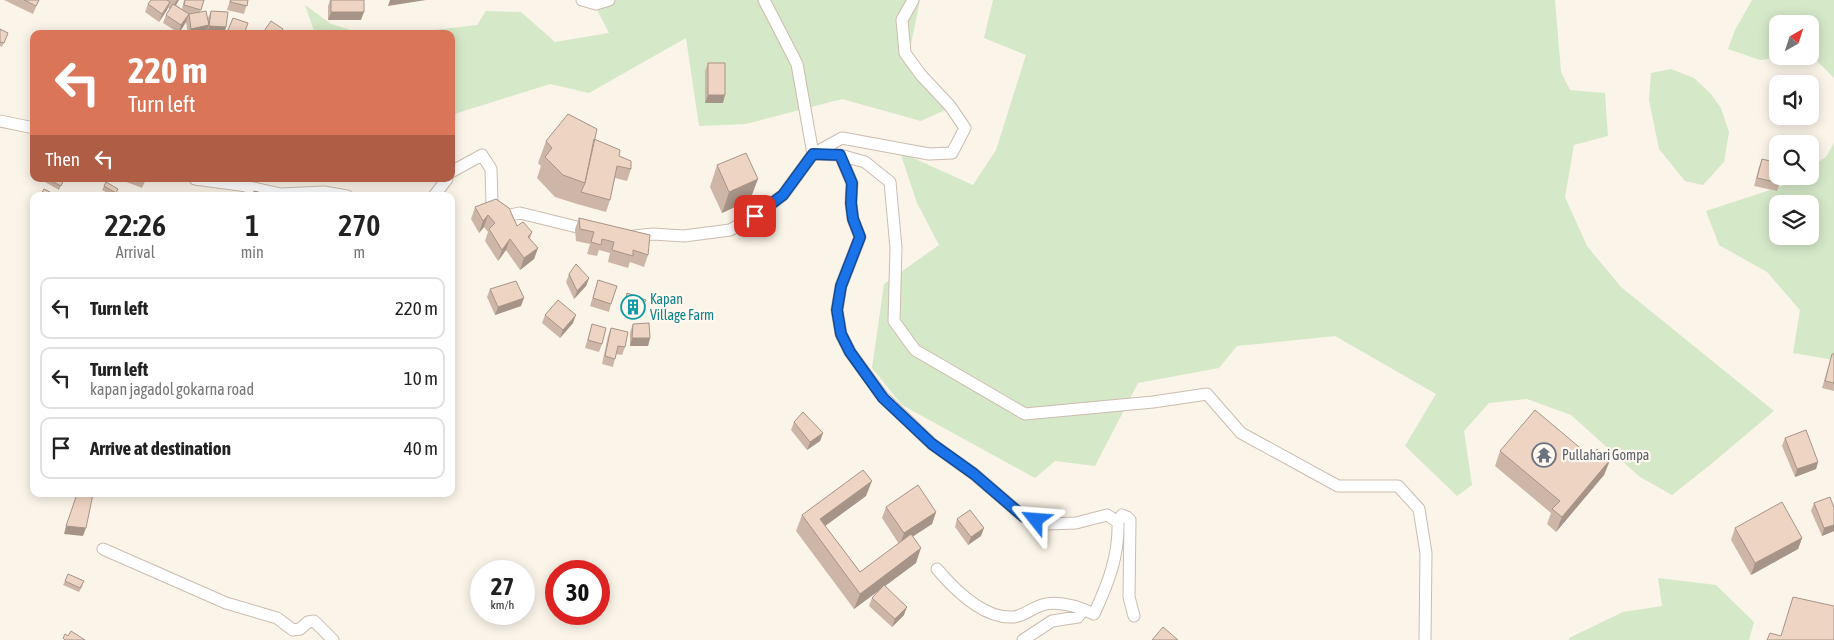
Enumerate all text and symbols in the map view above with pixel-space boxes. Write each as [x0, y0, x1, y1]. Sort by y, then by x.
north arrow [1769, 15, 1819, 65]
map controls [1769, 15, 1819, 245]
icon: left [45, 50, 110, 115]
text: 220 m [128, 50, 207, 90]
button: sound [1769, 75, 1819, 125]
text: Turn left [128, 91, 195, 117]
button: search [1769, 135, 1819, 185]
icon: left [90, 145, 118, 173]
text: Then [45, 148, 80, 170]
pin [734, 195, 776, 237]
button: layers [1769, 195, 1819, 245]
icon: arrive [741, 202, 769, 230]
text: 22:26 [104, 208, 166, 242]
text: 1 [245, 208, 259, 242]
text: 270 [338, 208, 380, 242]
text: Arrival [116, 243, 155, 261]
text: min [241, 243, 264, 261]
text: m [354, 243, 365, 261]
place label: Kapan Village Farm [650, 291, 714, 323]
icon: left [47, 294, 75, 322]
building icon: Kapan Village Farm [620, 294, 646, 320]
text: Turn left [90, 297, 148, 319]
text: 220 m [395, 297, 438, 319]
text: Turn left [90, 358, 148, 380]
icon: left [47, 364, 75, 392]
text: 10 m [404, 367, 438, 389]
text: kapan jagadol gokarna road [90, 380, 254, 398]
icon: arrive [47, 434, 75, 462]
text: Arrive at destination [90, 437, 231, 459]
text: 40 m [404, 437, 438, 459]
temple icon: Pullahari Gompa [1531, 442, 1557, 468]
place label: Pullahari Gompa [1562, 447, 1649, 463]
position arrow [1009, 493, 1061, 545]
speed limit sign: 30 [545, 560, 610, 625]
text: 27 [491, 572, 514, 600]
text: km/h [491, 598, 514, 612]

